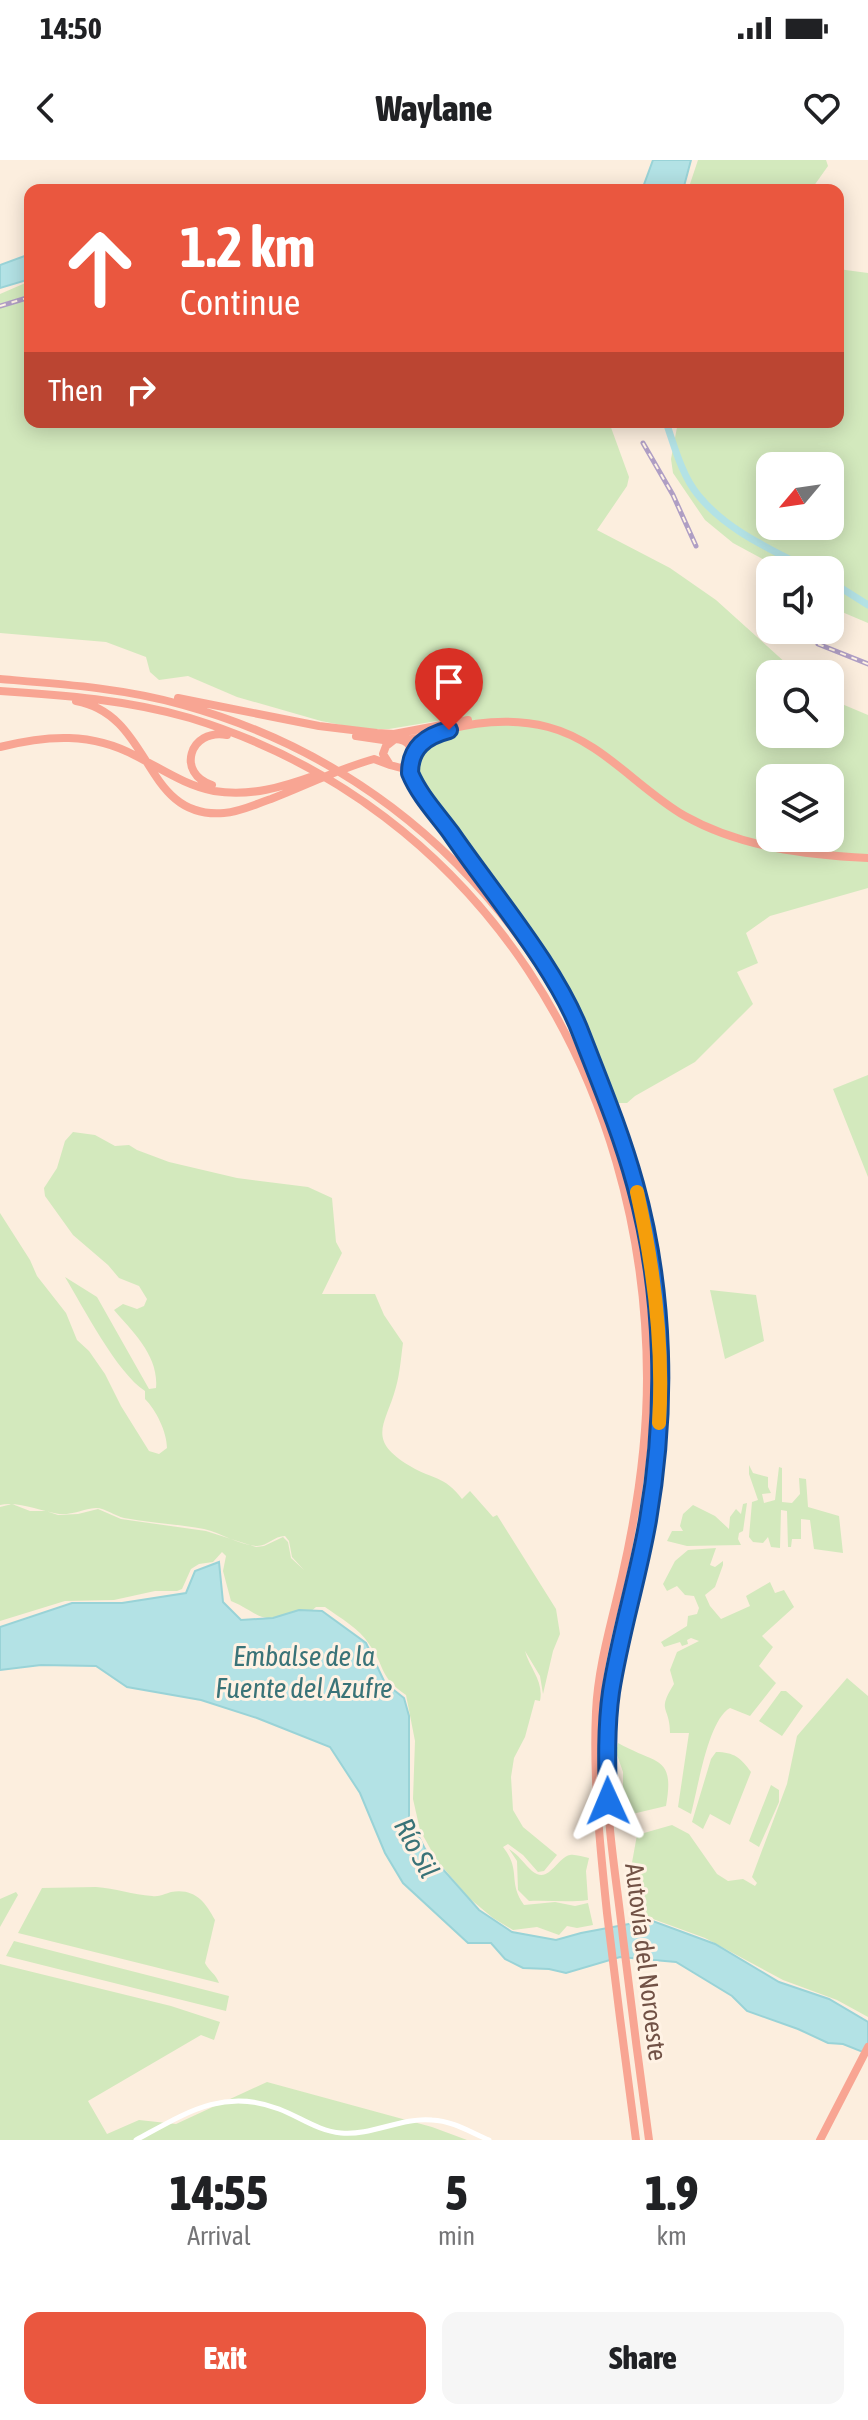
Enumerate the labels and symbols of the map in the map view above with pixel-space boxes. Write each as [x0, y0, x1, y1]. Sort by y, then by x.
north arrow [756, 452, 844, 540]
pin [415, 648, 483, 730]
water label: Embalse de la Fuente del Azufre [215, 1640, 393, 1704]
position arrow [566, 1759, 650, 1843]
water label: Río Sil [388, 1813, 446, 1883]
street label: Autovía del Noroeste [619, 1861, 673, 2063]

